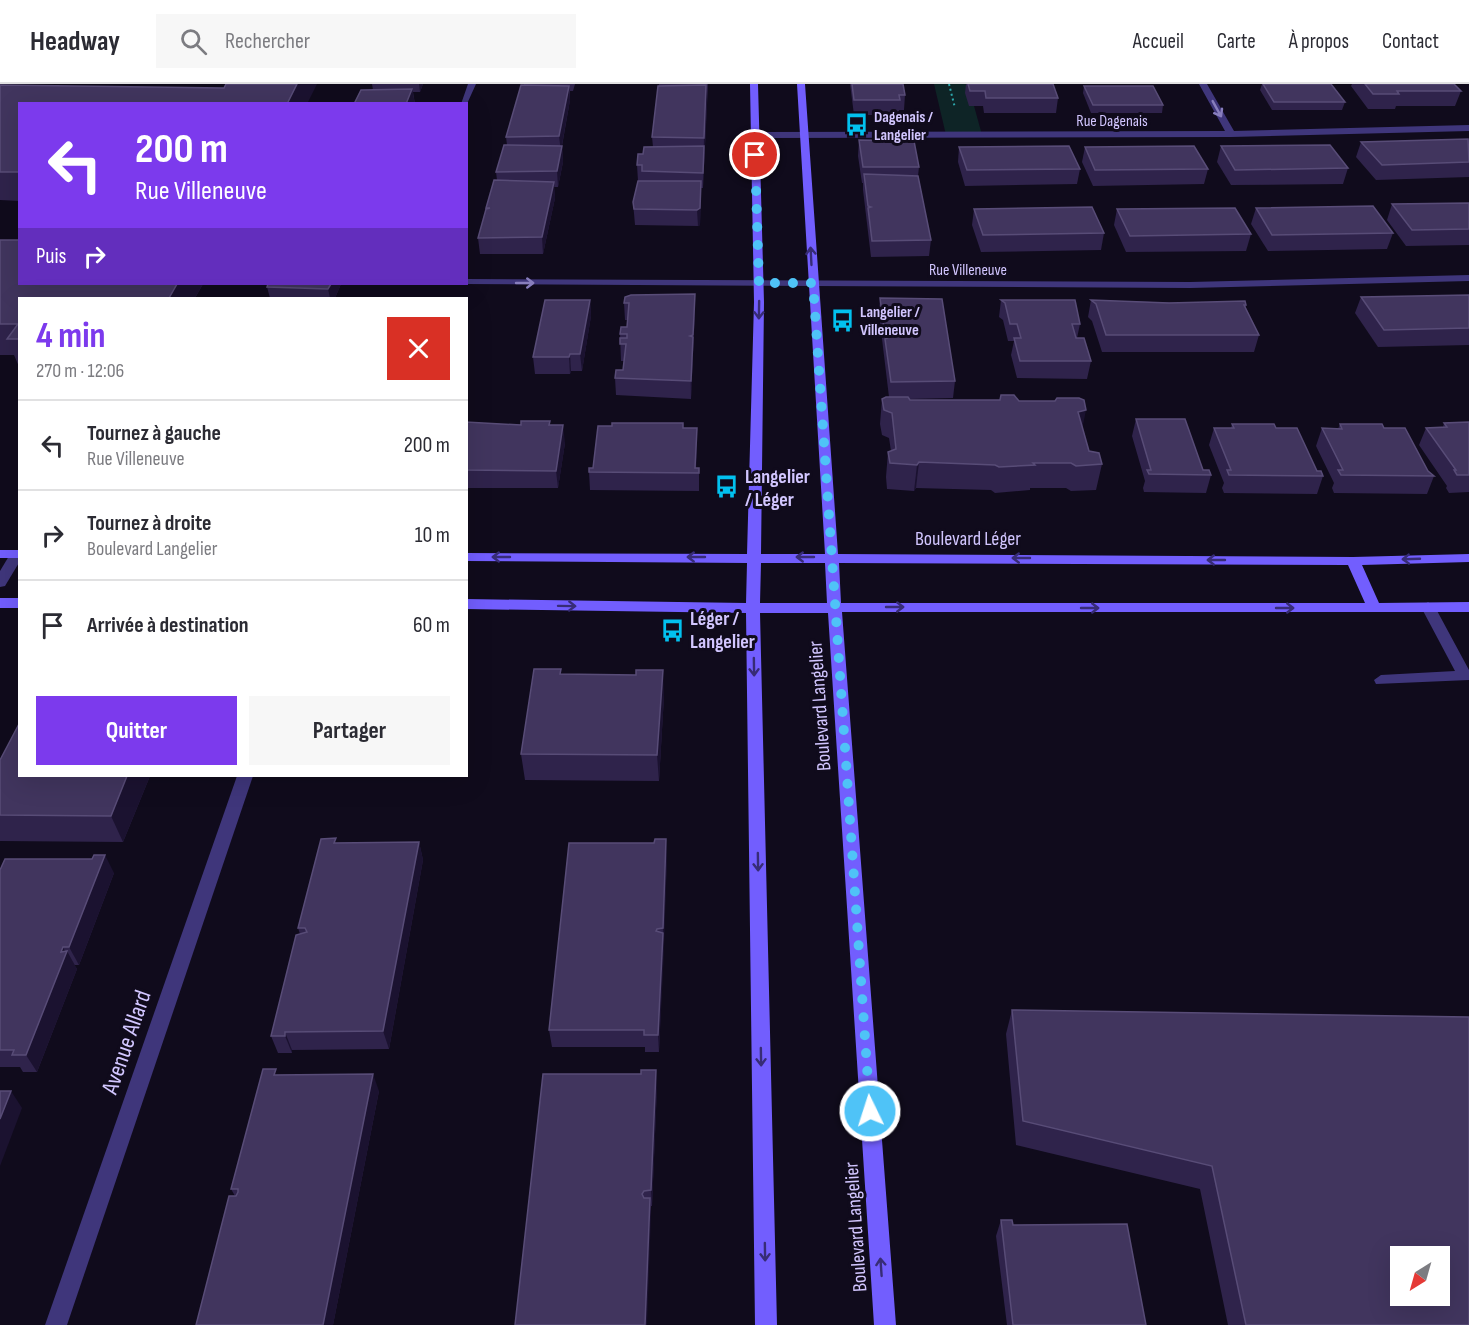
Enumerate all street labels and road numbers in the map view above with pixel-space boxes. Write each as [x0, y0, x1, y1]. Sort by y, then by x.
street label: Rue Dagenais [1076, 112, 1148, 131]
street label: Rue Villeneuve [929, 261, 1007, 280]
street label: Boulevard Léger [915, 527, 1021, 551]
street label: Boulevard Langelier [803, 640, 837, 772]
street label: Avenue Allard [95, 986, 158, 1099]
street label: Boulevard Langelier [839, 1161, 873, 1293]

